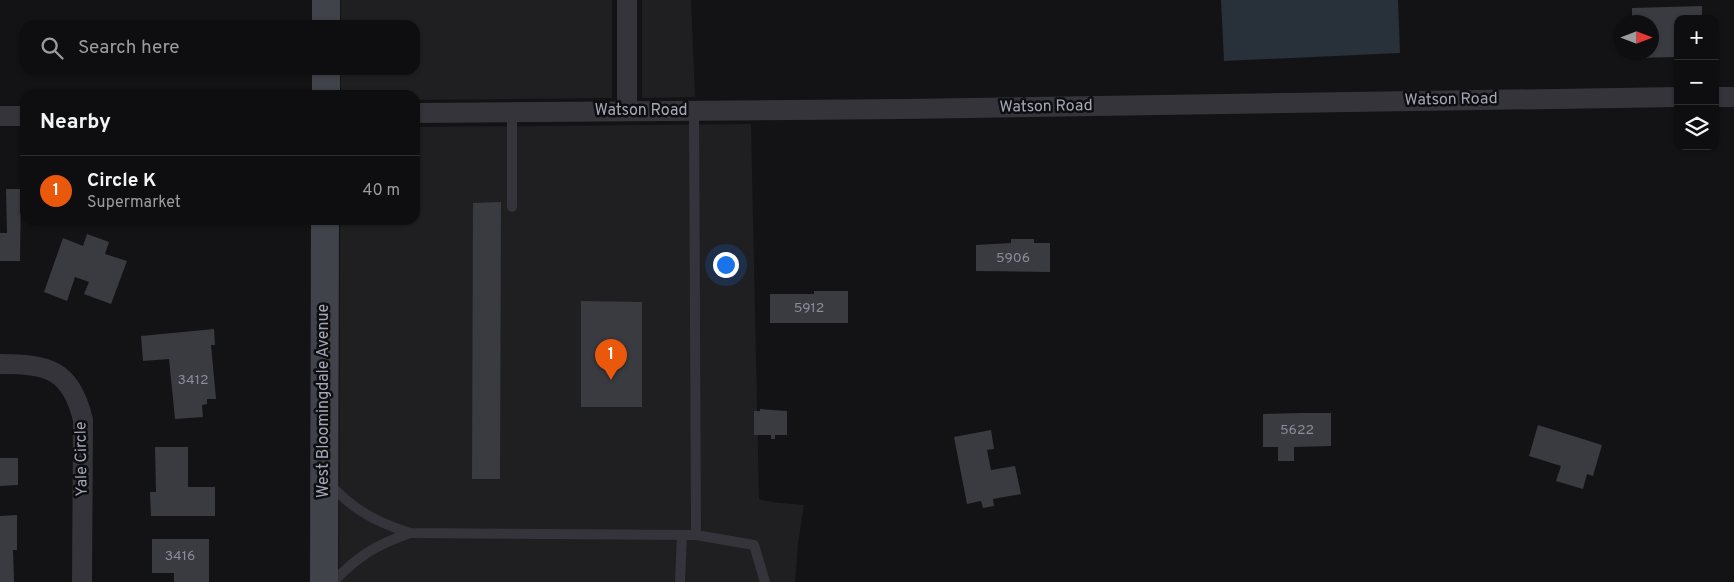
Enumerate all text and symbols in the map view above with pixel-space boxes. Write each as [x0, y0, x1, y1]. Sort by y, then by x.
north arrow [1614, 15, 1659, 60]
map controls [1674, 15, 1719, 150]
button: + [1674, 15, 1719, 60]
search box [20, 20, 420, 75]
icon: search [38, 34, 66, 62]
text: Search here [78, 36, 180, 60]
button: − [1674, 60, 1719, 105]
street label: Watson Road [1404, 89, 1498, 111]
street label: Watson Road [999, 96, 1093, 118]
street label: Watson Road [594, 101, 688, 121]
button: layers [1674, 105, 1719, 150]
text: Nearby [40, 109, 111, 136]
text: Circle K [87, 169, 157, 193]
text: 1 [53, 181, 59, 201]
text: 40 m [362, 181, 400, 201]
text: Supermarket [87, 193, 181, 213]
house number: 5906 [996, 250, 1030, 267]
your location [713, 252, 739, 278]
house number: 5912 [794, 300, 824, 317]
street label: West Bloomingdale Avenue [314, 304, 334, 498]
pin: 1 [595, 339, 627, 380]
house number: 3412 [178, 372, 208, 389]
street label: Yale Circle [71, 421, 93, 497]
house number: 5622 [1280, 422, 1314, 439]
house number: 3416 [165, 548, 195, 565]

